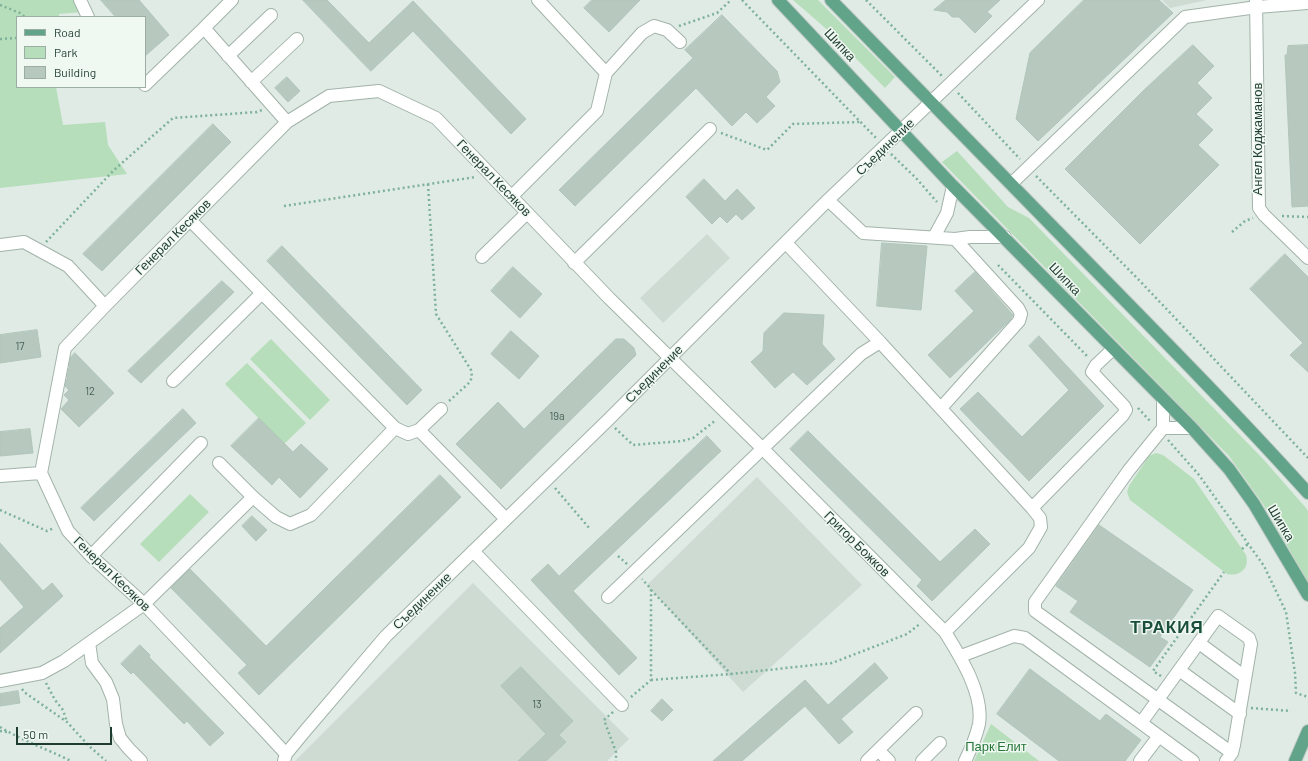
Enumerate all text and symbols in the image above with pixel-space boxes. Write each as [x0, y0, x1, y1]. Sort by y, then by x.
legend [16, 16, 146, 88]
text: Road [54, 25, 81, 39]
street label: Шипка [821, 25, 859, 65]
text: Park [54, 45, 78, 59]
text: Building [54, 65, 96, 79]
street label: Ангел Коджаманов [1250, 83, 1266, 195]
street label: Съединение [852, 115, 918, 179]
street label: Генерал Кесяков [453, 136, 535, 220]
street label: Генерал Кесяков [132, 196, 214, 278]
street label: Шипка [1046, 259, 1084, 299]
house number: 17 [15, 339, 25, 353]
street label: Съединение [622, 342, 686, 406]
house number: 12 [85, 384, 95, 398]
house number: 19a [549, 409, 565, 423]
street label: Шипка [1264, 502, 1298, 544]
street label: Григор Божков [821, 508, 893, 580]
street label: Генерал Кесяков [70, 533, 154, 615]
street label: Съединение [389, 569, 455, 633]
district label: ТРАКИЯ [1130, 617, 1204, 637]
house number: 13 [532, 697, 542, 711]
scale bar [18, 719, 114, 745]
text: 50 m [23, 727, 48, 741]
park label: Парк Елит [965, 739, 1027, 755]

